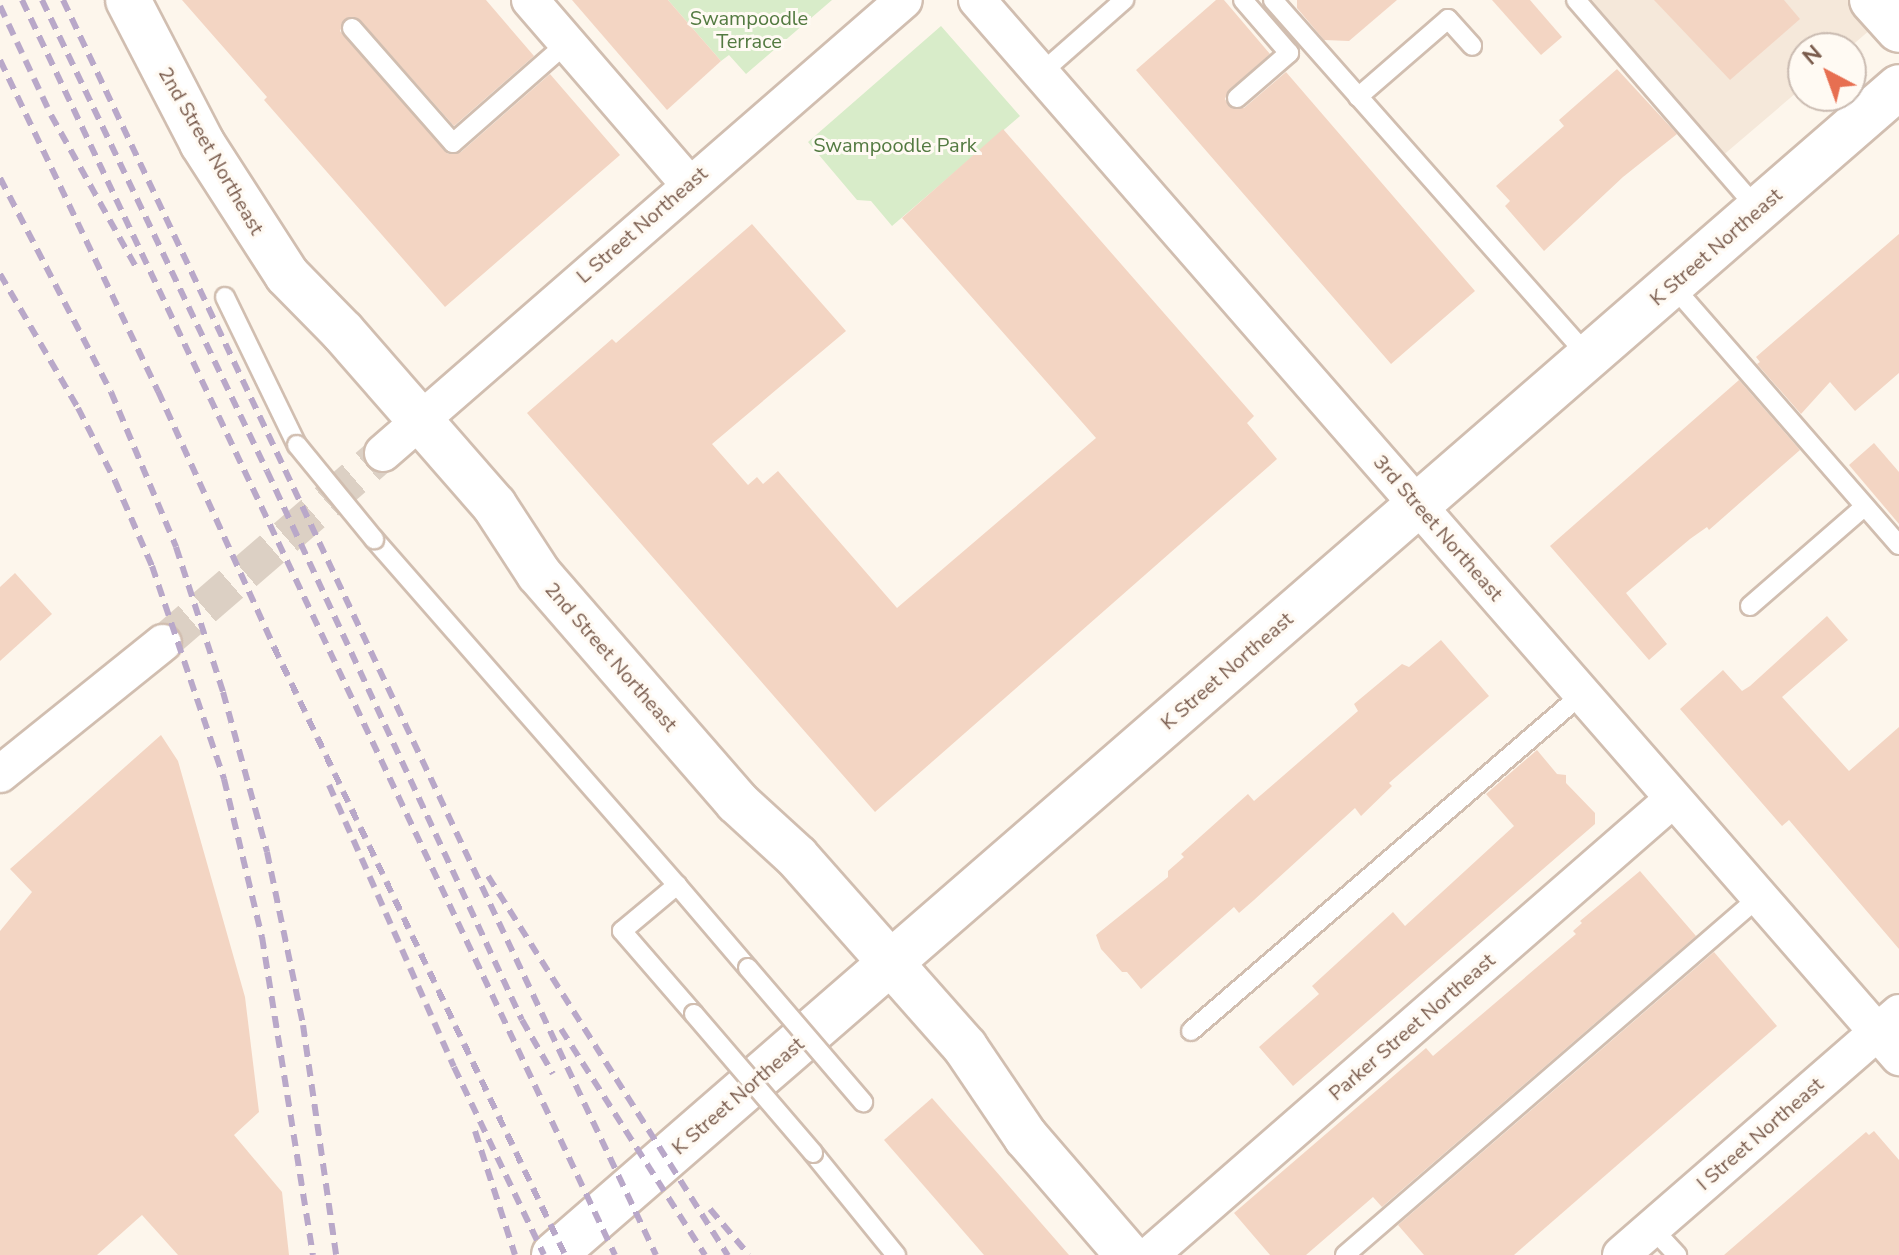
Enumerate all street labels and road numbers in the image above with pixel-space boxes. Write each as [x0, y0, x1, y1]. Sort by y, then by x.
street label: 2nd Street Northeast [153, 63, 269, 239]
street label: L Street Northeast [572, 162, 712, 288]
street label: K Street Northeast [1645, 183, 1787, 311]
street label: 3rd Street Northeast [1368, 450, 1508, 606]
street label: 2nd Street Northeast [540, 578, 682, 736]
street label: K Street Northeast [1156, 607, 1298, 735]
street label: Parker Street Northeast [1324, 948, 1500, 1106]
street label: K Street Northeast [667, 1032, 809, 1160]
street label: I Street Northeast [1692, 1073, 1828, 1195]

